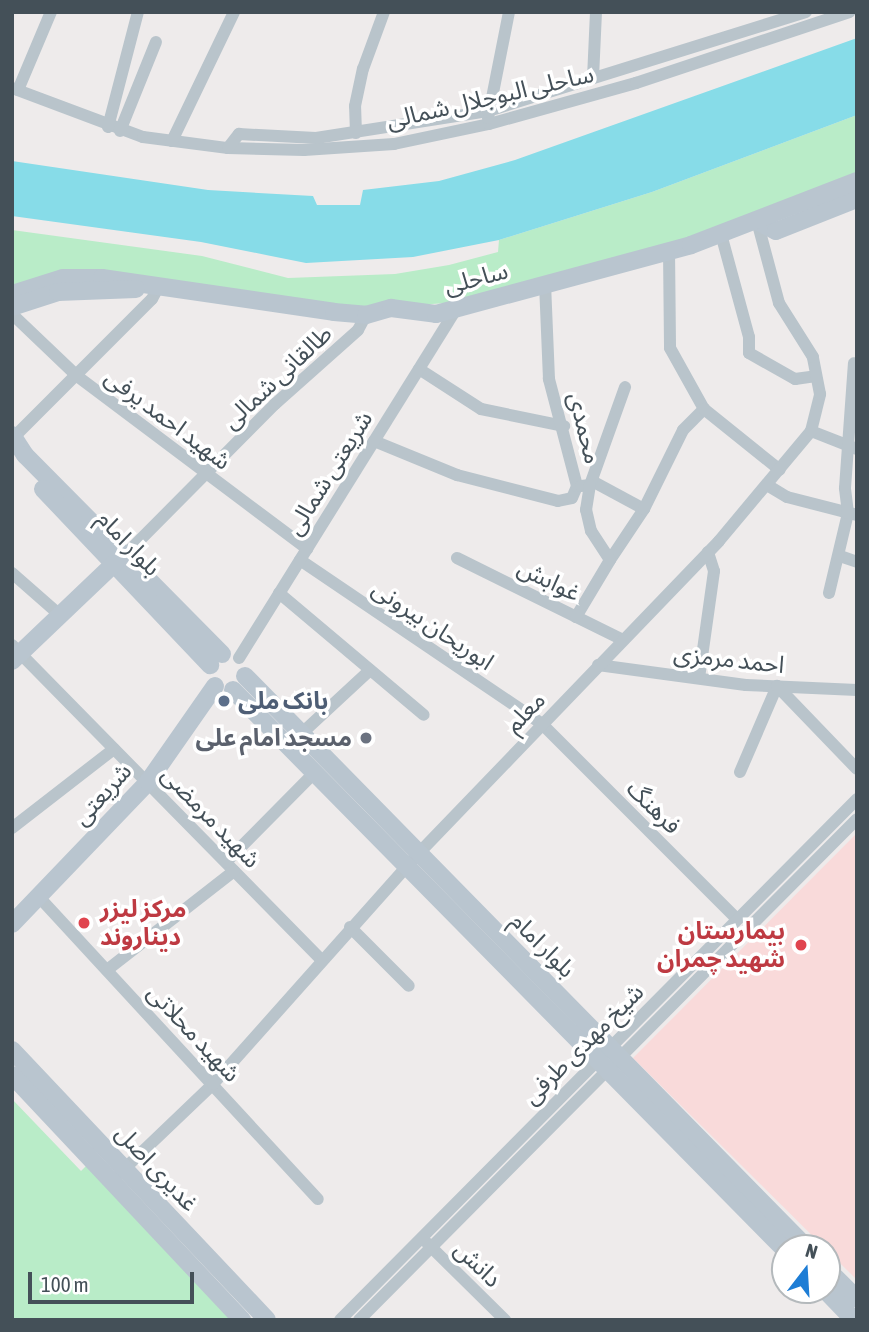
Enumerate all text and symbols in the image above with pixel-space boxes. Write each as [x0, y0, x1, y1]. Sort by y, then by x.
street label: ساحلی البوجلال شمالی [384, 59, 596, 135]
street label: ساحلی [441, 256, 511, 300]
street label: طالقانی شمالی [216, 319, 338, 435]
street label: شهید احمد یرفی [99, 362, 237, 476]
street label: محمدی [562, 389, 608, 467]
street label: شریعتی شمالی [279, 406, 379, 540]
street label: بلوار امام [91, 504, 167, 582]
street label: غوابش [513, 553, 585, 607]
street label: ابوریحان بیرونی [367, 574, 499, 676]
street label: احمد مرمزی [672, 639, 786, 679]
street label: معلم [499, 686, 551, 738]
place label: بانک ملی [238, 687, 328, 715]
marker: بانک ملی [216, 693, 232, 709]
place label: مسجد امام علی [195, 724, 352, 752]
marker: مسجد امام علی [358, 730, 374, 746]
street label: شریعتی [67, 757, 137, 831]
street label: شهید مرمضی [155, 760, 267, 874]
street label: فرهنگ [621, 774, 687, 840]
place label: مرکز لیزر دیناروند [100, 895, 186, 951]
street label: بلوار امام [505, 907, 581, 983]
marker: مرکز لیزر دیناروند [74, 913, 94, 933]
place label: بیمارستان شهید چمران [657, 917, 785, 973]
marker: بیمارستان شهید چمران [791, 935, 811, 955]
street label: شهید محلاتی [141, 978, 247, 1088]
street label: شیخ مهدی طرفی [517, 978, 649, 1110]
street label: غدیری اصل [110, 1119, 204, 1217]
north arrow [771, 1234, 841, 1304]
street label: دانش [449, 1235, 507, 1293]
text: N [803, 1239, 820, 1263]
scale bar [32, 1258, 198, 1302]
text: 100 m [41, 1272, 89, 1296]

